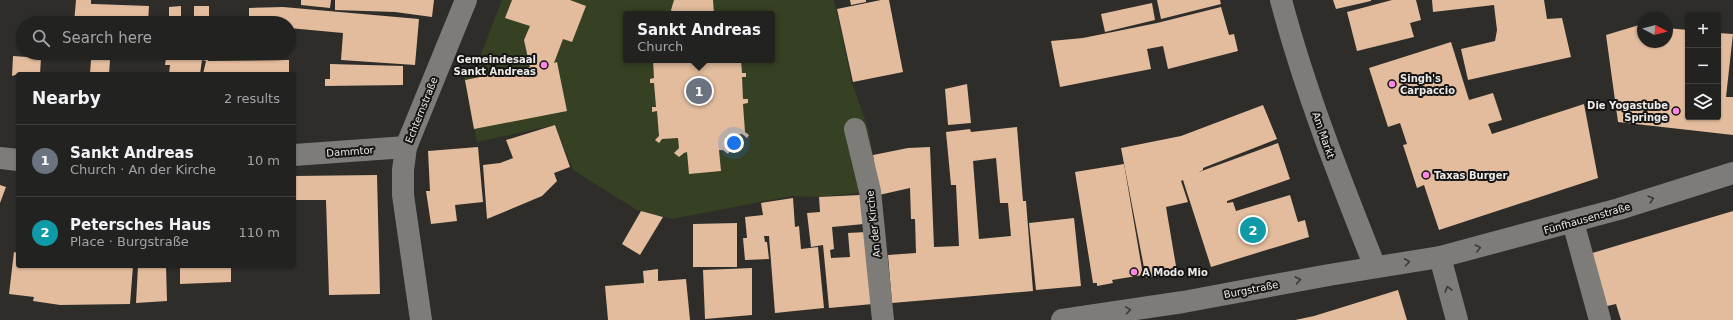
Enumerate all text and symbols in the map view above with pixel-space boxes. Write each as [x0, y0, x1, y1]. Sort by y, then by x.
popup [623, 11, 775, 63]
north arrow [1637, 12, 1673, 48]
map controls [1685, 12, 1721, 120]
button: + [1685, 12, 1721, 48]
search box [16, 16, 296, 60]
text: Sankt Andreas [637, 21, 761, 39]
icon: search [30, 27, 52, 49]
text: Search here [62, 29, 152, 47]
text: Church [637, 39, 683, 54]
button: − [1685, 48, 1721, 84]
place label: Gemeindesaal Sankt Andreas [454, 54, 536, 77]
marker: Gemeindesaal Sankt Andreas [539, 60, 549, 70]
place label: Singh's Carpaccio [1400, 73, 1455, 96]
street label: Echternstraße [403, 76, 440, 145]
pin: 1 [686, 76, 712, 106]
marker: Singh's Carpaccio [1387, 79, 1397, 89]
button: layers [1685, 84, 1721, 120]
text: Nearby [32, 88, 101, 108]
text: 2 results [224, 91, 280, 106]
place label: Die Yogastube Springe [1587, 100, 1668, 123]
marker: Die Yogastube Springe [1671, 106, 1681, 116]
street label: Am Markt [1310, 111, 1337, 160]
your location [724, 133, 744, 153]
text: Sankt Andreas [70, 144, 194, 162]
street label: Dammtor [326, 144, 375, 159]
text: 1 [40, 153, 50, 168]
text: 10 m [247, 153, 280, 168]
text: Church · An der Kirche [70, 162, 216, 177]
marker: Taxas Burger [1421, 170, 1431, 180]
place label: Taxas Burger [1434, 170, 1508, 181]
street label: An der Kirche [865, 190, 882, 258]
one-way arrow [1647, 195, 1654, 204]
street label: Fünfhausenstraße [1542, 201, 1632, 236]
pin: 2 [1240, 215, 1266, 245]
text: Petersches Haus [70, 216, 211, 234]
text: 2 [40, 225, 50, 240]
text: 110 m [238, 225, 280, 240]
text: Place · Burgstraße [70, 234, 189, 249]
one-way arrow [1474, 244, 1481, 253]
one-way arrow [1404, 258, 1410, 267]
marker: A Modo Mio [1129, 267, 1139, 277]
place label: A Modo Mio [1142, 267, 1208, 278]
one-way arrow [1294, 277, 1301, 285]
street label: Burgstraße [1223, 279, 1279, 300]
one-way arrow [1444, 285, 1453, 292]
one-way arrow [1125, 306, 1131, 315]

